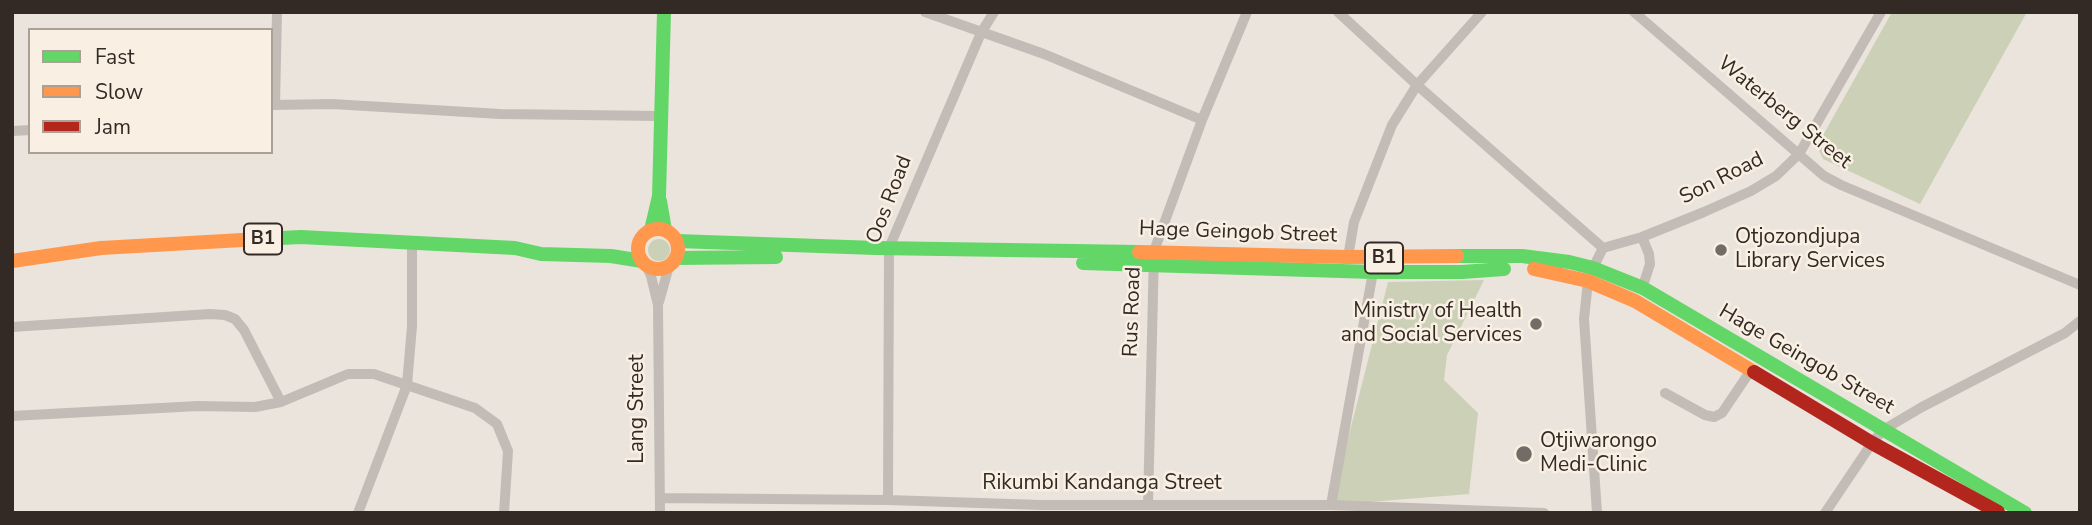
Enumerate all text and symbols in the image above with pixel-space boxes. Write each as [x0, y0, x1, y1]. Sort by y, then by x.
legend [28, 28, 273, 154]
text: Fast [95, 43, 135, 71]
street label: Waterberg Street [1712, 51, 1856, 175]
text: Slow [95, 78, 143, 106]
text: Jam [95, 113, 131, 141]
street label: Son Road [1676, 147, 1768, 211]
street label: Oos Road [862, 152, 918, 248]
street label: Hage Geingob Street [1139, 217, 1337, 249]
road number: B1 [244, 224, 282, 255]
place label: Otjozondjupa Library Services [1735, 225, 1885, 275]
road number: B1 [1365, 242, 1403, 274]
marker: Otjozondjupa Library Services [1713, 242, 1729, 258]
street label: Rus Road [1119, 266, 1147, 358]
place label: Ministry of Health and Social Services [1341, 299, 1522, 349]
street label: Hage Geingob Street [1714, 300, 1898, 420]
marker: Ministry of Health and Social Services [1528, 316, 1544, 332]
street label: Lang Street [625, 354, 651, 464]
place label: Otjiwarongo Medi-Clinic [1540, 429, 1657, 479]
marker: Otjiwarongo Medi-Clinic [1514, 444, 1534, 464]
street label: Rikumbi Kandanga Street [982, 471, 1222, 497]

